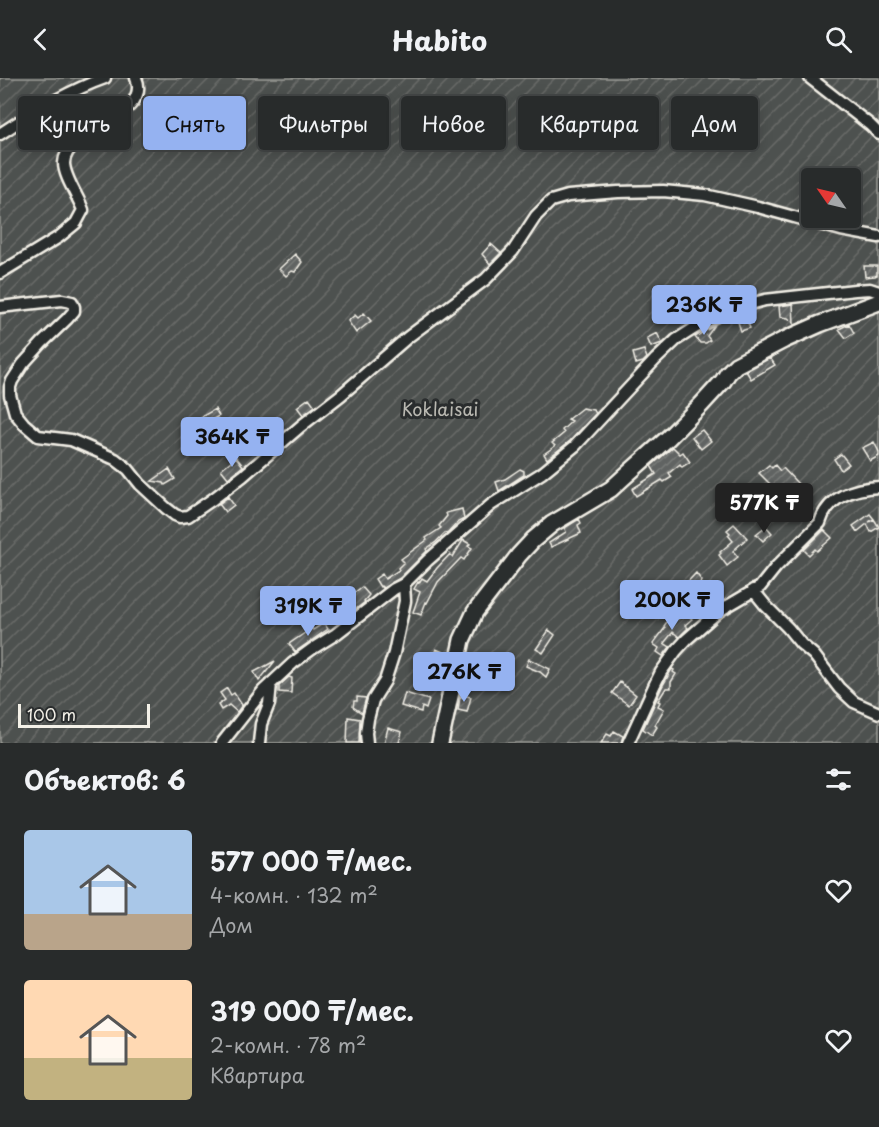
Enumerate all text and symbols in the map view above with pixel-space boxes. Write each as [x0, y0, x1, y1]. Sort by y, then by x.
text: Habito [392, 19, 487, 60]
icon: back [24, 23, 57, 56]
icon: search [822, 23, 855, 56]
chip: Купить [18, 96, 131, 150]
chip: Снять [143, 96, 246, 150]
chip: Фильтры [258, 96, 389, 150]
chip: Новое [401, 96, 506, 150]
chip: Квартира [518, 96, 659, 150]
chip: Дом [671, 96, 758, 150]
north arrow [801, 168, 861, 228]
map controls [801, 168, 861, 228]
pin: 236K ₸ [655, 285, 753, 336]
text: 236K ₸ [666, 289, 742, 319]
park label: Koklaisai [401, 395, 479, 422]
pin: 364K ₸ [183, 417, 281, 468]
text: 364K ₸ [195, 421, 269, 451]
pin: 577K ₸ [715, 483, 813, 534]
text: 577K ₸ [729, 487, 799, 517]
pin: 200K ₸ [623, 580, 721, 631]
text: 200K ₸ [634, 584, 710, 614]
pin: 319K ₸ [259, 586, 357, 637]
text: 319K ₸ [274, 590, 342, 620]
pin: 276K ₸ [415, 652, 513, 703]
text: 276K ₸ [427, 656, 501, 686]
scale bar [18, 701, 150, 728]
text: 100 m [27, 702, 76, 726]
text: Объектов: 6 [24, 760, 186, 799]
icon: filters [822, 763, 855, 796]
text: 577 000 ₸/мес. [210, 841, 412, 880]
icon: home [72, 854, 144, 926]
icon: heart [822, 874, 855, 907]
text: 4-комн. · 132 m² [210, 880, 378, 910]
text: Дом [210, 910, 253, 940]
text: 319 000 ₸/мес. [210, 991, 414, 1030]
icon: home [72, 1004, 144, 1076]
icon: heart [822, 1024, 855, 1057]
text: 2-комн. · 78 m² [210, 1030, 366, 1060]
text: Квартира [210, 1060, 304, 1090]

